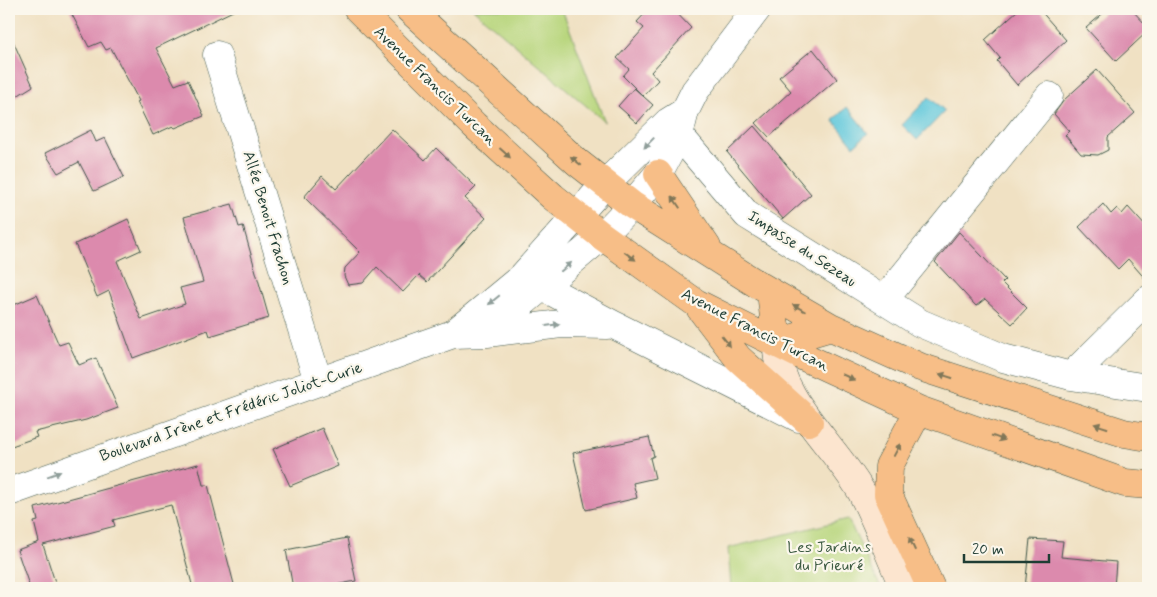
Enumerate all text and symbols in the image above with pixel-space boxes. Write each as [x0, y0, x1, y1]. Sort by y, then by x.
street label: Avenue Francis Turcan [369, 22, 501, 150]
one-way arrow [643, 136, 655, 148]
one-way arrow [498, 147, 510, 159]
street label: Allée Benoit Frachon [238, 148, 298, 288]
one-way arrow [570, 155, 583, 166]
one-way arrow [671, 195, 681, 209]
street label: Impasse du Sezeau [744, 206, 860, 292]
one-way arrow [623, 251, 637, 261]
one-way arrow [559, 261, 572, 272]
street label: Avenue Francis Turcan [678, 284, 833, 377]
one-way arrow [489, 294, 501, 306]
one-way arrow [792, 304, 806, 313]
one-way arrow [545, 321, 561, 329]
one-way arrow [720, 334, 731, 347]
street label: Boulevard Irène et Frédéric Joliot-Curie [97, 357, 366, 467]
one-way arrow [939, 372, 954, 379]
one-way arrow [841, 374, 855, 382]
one-way arrow [1093, 422, 1108, 430]
one-way arrow [991, 435, 1006, 442]
one-way arrow [892, 443, 901, 457]
one-way arrow [47, 470, 62, 477]
scale bar [964, 532, 1050, 564]
park label: Les Jardins du Prieuré [787, 537, 871, 576]
one-way arrow [907, 537, 915, 551]
text: 20 m [972, 540, 1004, 560]

